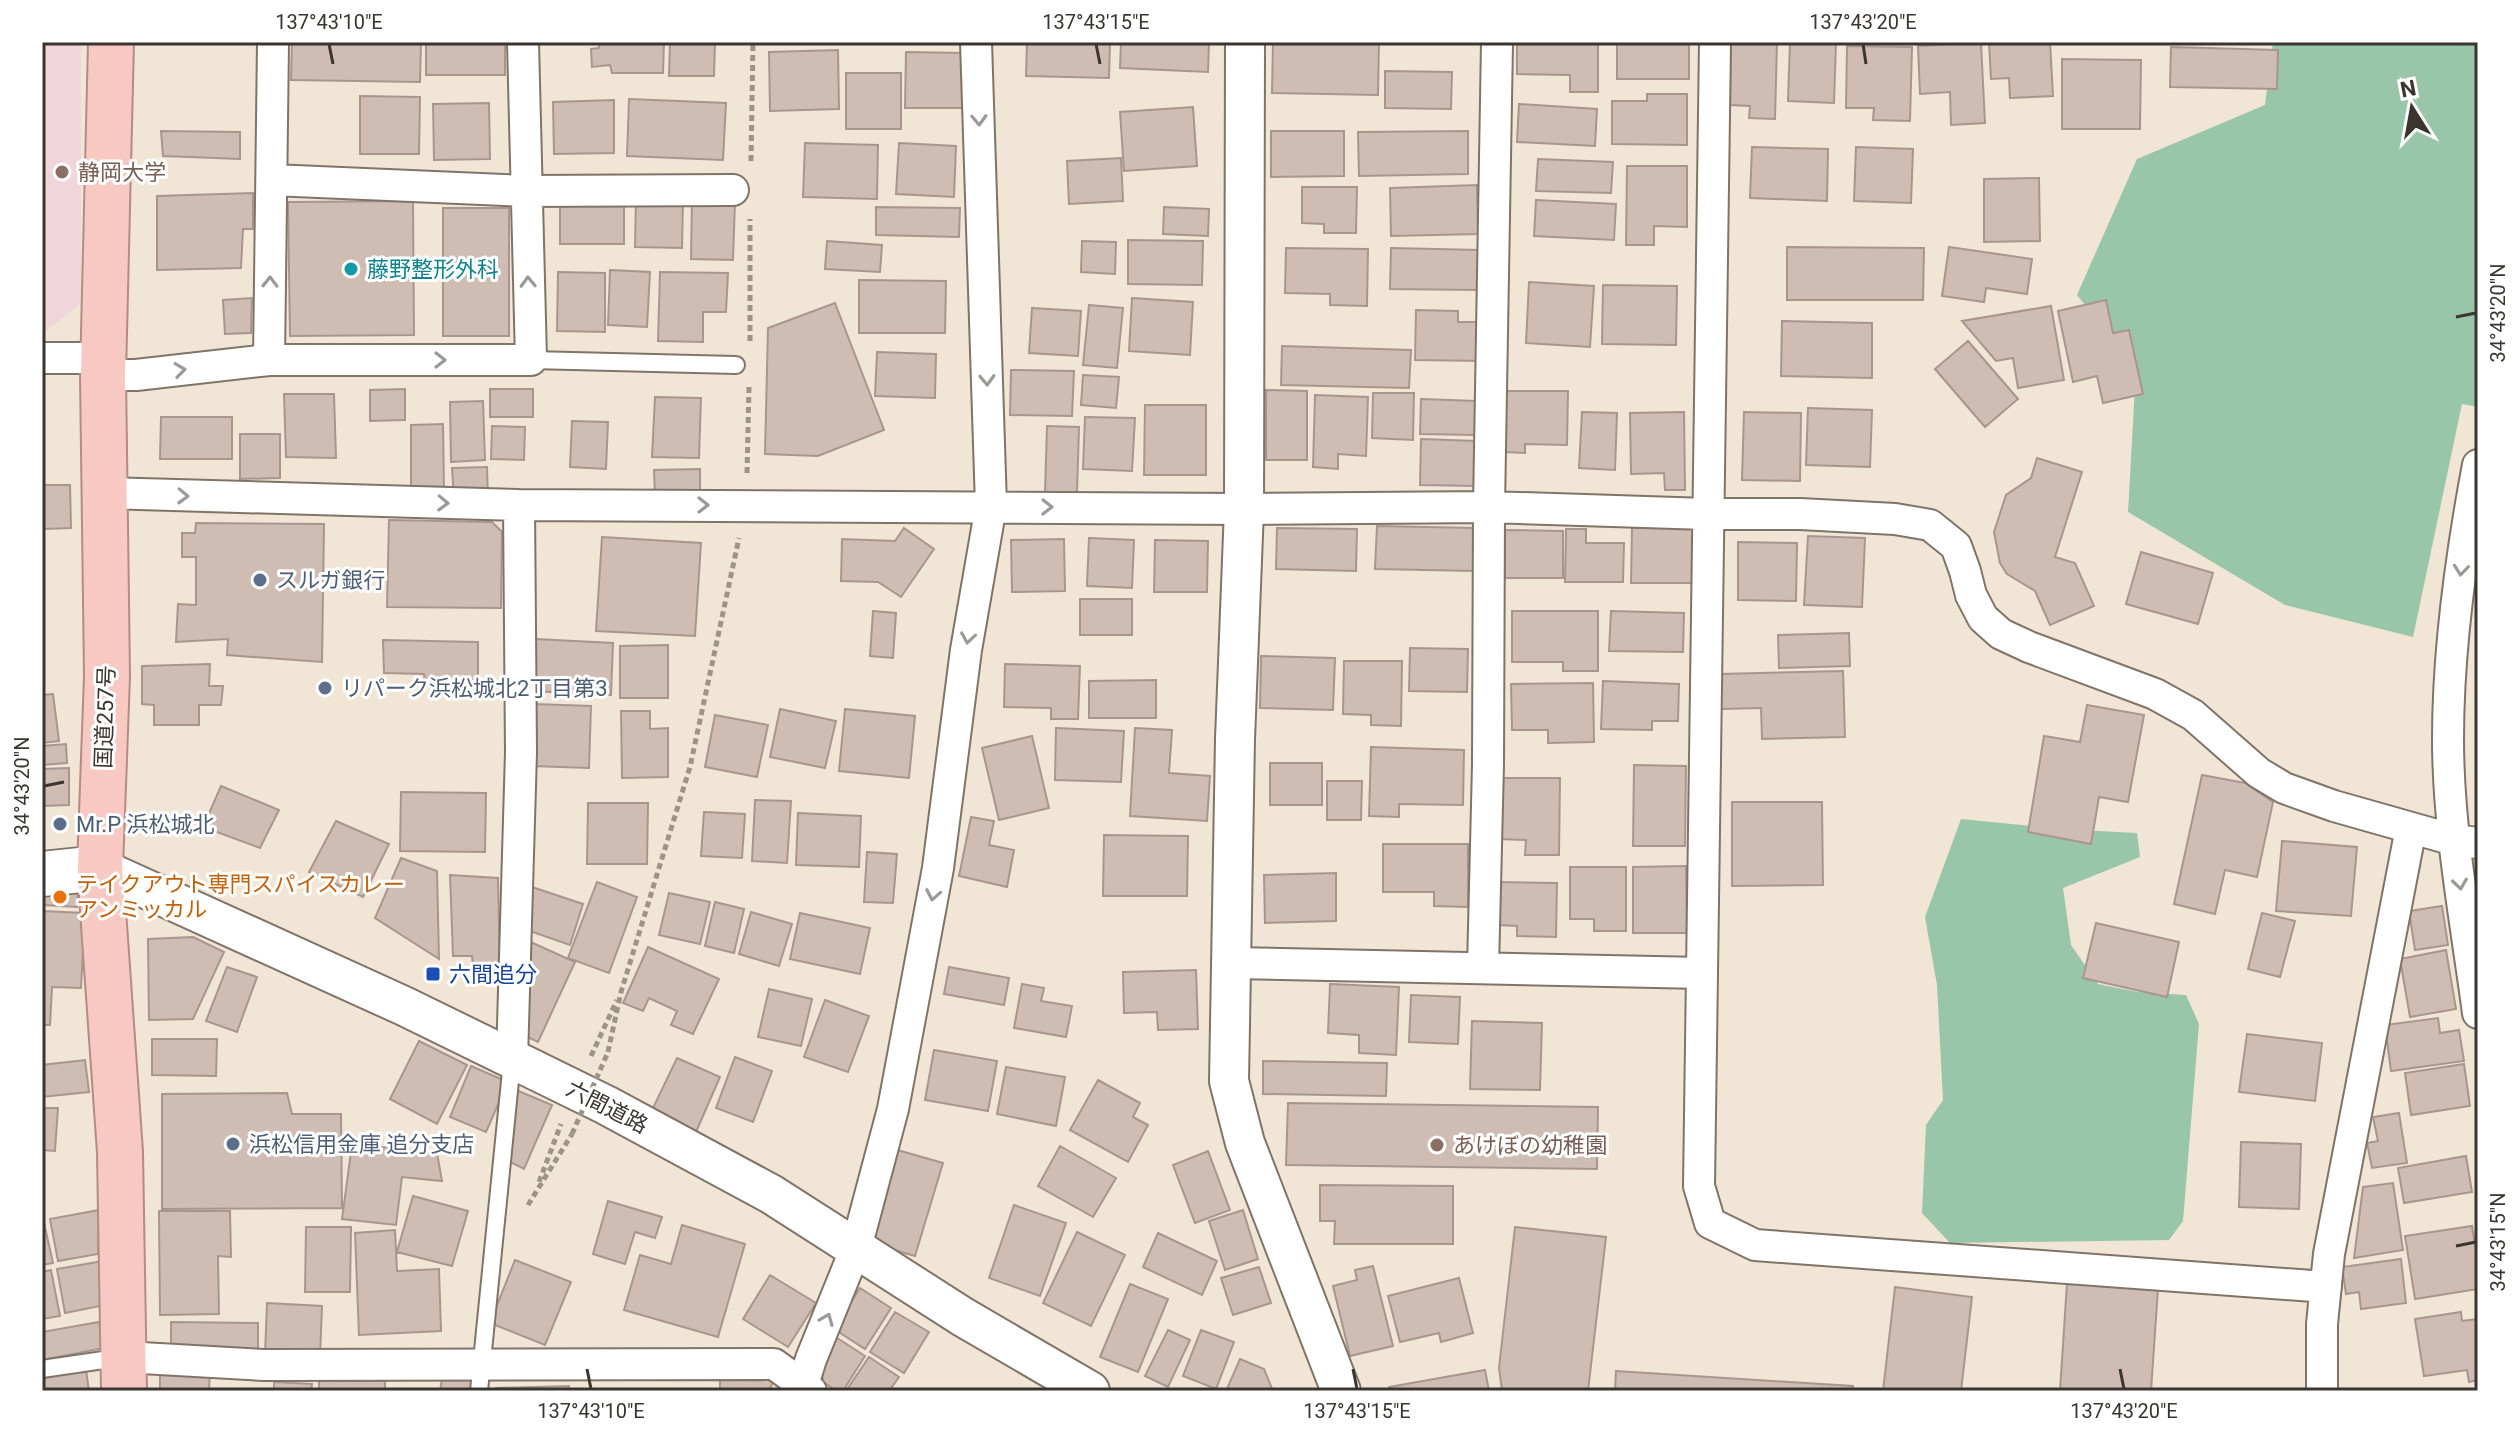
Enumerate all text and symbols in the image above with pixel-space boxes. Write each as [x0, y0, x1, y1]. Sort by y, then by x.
text: 137°43'10"E [275, 10, 383, 34]
text: 137°43'15"E [1042, 10, 1150, 34]
text: 137°43'20"E [1809, 10, 1917, 34]
north arrow [2372, 68, 2452, 148]
text: N [2398, 75, 2418, 103]
one-way arrow [970, 114, 987, 127]
place label: 静岡大学 [78, 160, 166, 185]
marker: 静岡大学 [53, 163, 71, 181]
place label: 藤野整形外科 [367, 257, 499, 282]
marker: 藤野整形外科 [342, 260, 360, 278]
text: 34°43'20"N [2486, 263, 2510, 363]
one-way arrow [262, 275, 279, 288]
one-way arrow [520, 275, 537, 288]
one-way arrow [434, 351, 447, 369]
one-way arrow [174, 362, 187, 379]
one-way arrow [978, 374, 995, 387]
one-way arrow [177, 487, 190, 504]
one-way arrow [437, 494, 450, 511]
one-way arrow [697, 496, 710, 514]
one-way arrow [1041, 498, 1054, 515]
one-way arrow [2452, 564, 2469, 577]
place label: スルガ銀行 [276, 568, 385, 593]
marker: スルガ銀行 [251, 571, 269, 589]
one-way arrow [961, 631, 978, 645]
street label: 国道257号 [91, 665, 119, 769]
place label: リパーク浜松城北2丁目第3 [341, 676, 608, 701]
marker: リパーク浜松城北2丁目第3 [316, 679, 334, 697]
text: 34°43'20"N [10, 736, 34, 836]
place label: Mr.P 浜松城北 [76, 812, 214, 837]
marker: Mr.P 浜松城北 [51, 815, 69, 833]
place label: テイクアウト専門スパイスカレー アンミッカル [76, 872, 405, 922]
one-way arrow [2452, 878, 2469, 891]
marker: テイクアウト専門スパイスカレー アンミッカル [51, 888, 69, 906]
one-way arrow [925, 889, 942, 902]
place label: 六間追分 [449, 962, 537, 987]
marker: 六間追分 [424, 965, 442, 983]
street label: 六間道路 [562, 1076, 652, 1138]
place label: 浜松信用金庫 追分支店 [249, 1132, 474, 1157]
place label: あけぼの幼稚園 [1453, 1133, 1607, 1158]
marker: 浜松信用金庫 追分支店 [224, 1135, 242, 1153]
marker: あけぼの幼稚園 [1428, 1136, 1446, 1154]
text: 34°43'15"N [2486, 1192, 2510, 1292]
one-way arrow [817, 1313, 834, 1327]
text: 137°43'10"E [537, 1399, 645, 1423]
text: 137°43'15"E [1303, 1399, 1411, 1423]
text: 137°43'20"E [2070, 1399, 2178, 1423]

